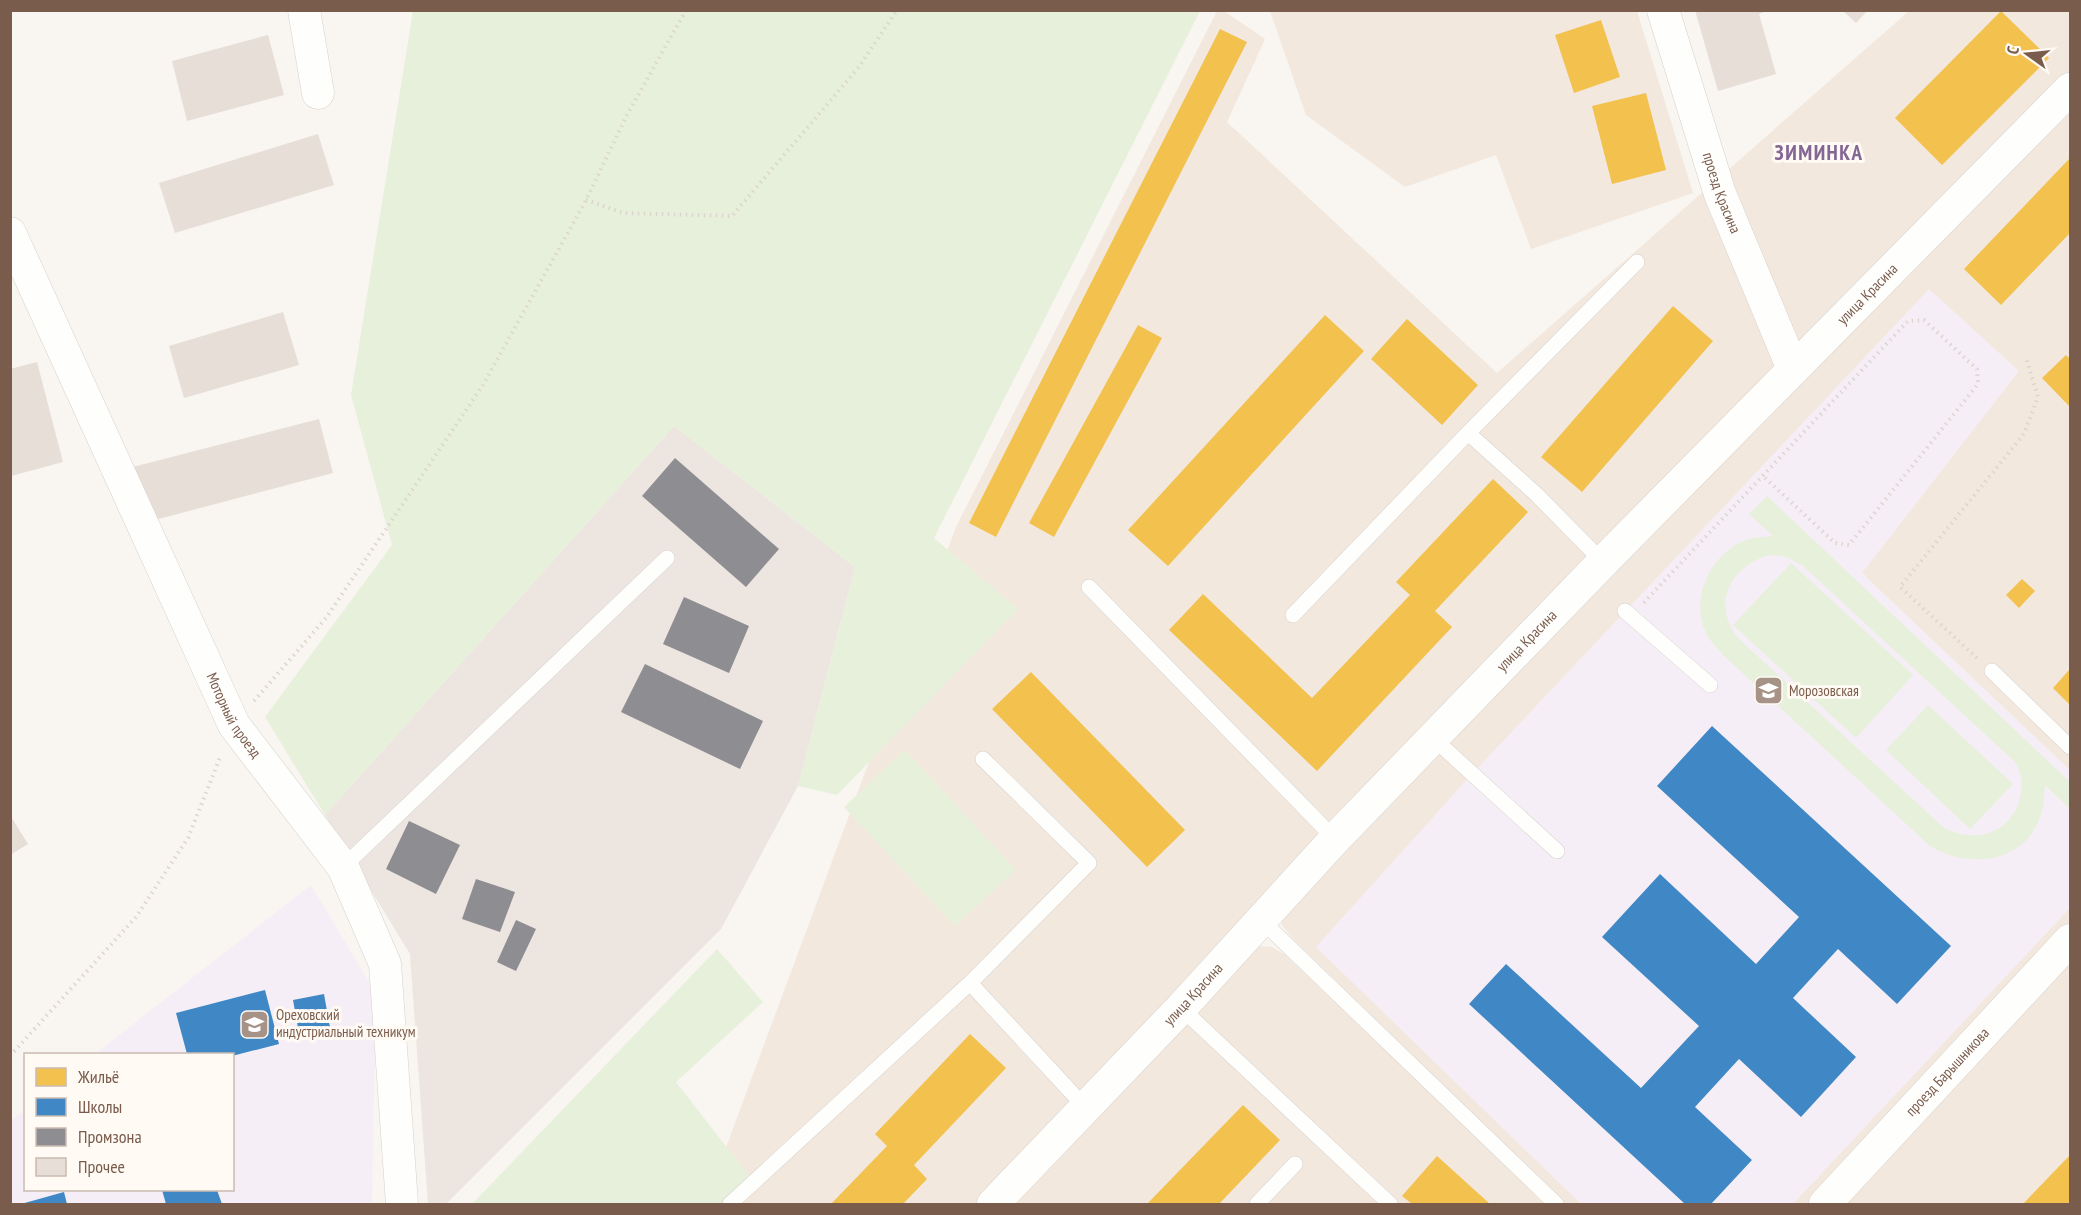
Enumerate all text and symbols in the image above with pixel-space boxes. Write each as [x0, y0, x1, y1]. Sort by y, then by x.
north arrow [1997, 24, 2057, 84]
text: С [2002, 43, 2023, 56]
district label: ЗИМИНКА [1775, 139, 1863, 166]
street label: проезд Красина [1699, 150, 1745, 236]
street label: улица Красина [1833, 259, 1901, 328]
street label: улица Красина [1492, 606, 1560, 675]
street label: Моторный проезд [202, 670, 266, 762]
school or university icon: Морозовская [1752, 675, 1784, 707]
place label: Морозовская [1789, 681, 1859, 700]
street label: улица Красина [1159, 959, 1226, 1029]
place label: Ореховский индустриальный техникум [276, 1005, 416, 1041]
school or university icon: Ореховский индустриальный техникум [239, 1008, 271, 1040]
street label: проезд Барышникова [1901, 1023, 1993, 1120]
legend [24, 1053, 234, 1191]
text: Жильё [77, 1065, 119, 1088]
text: Школы [78, 1095, 122, 1118]
text: Промзона [78, 1125, 142, 1148]
text: Прочее [78, 1155, 125, 1178]

